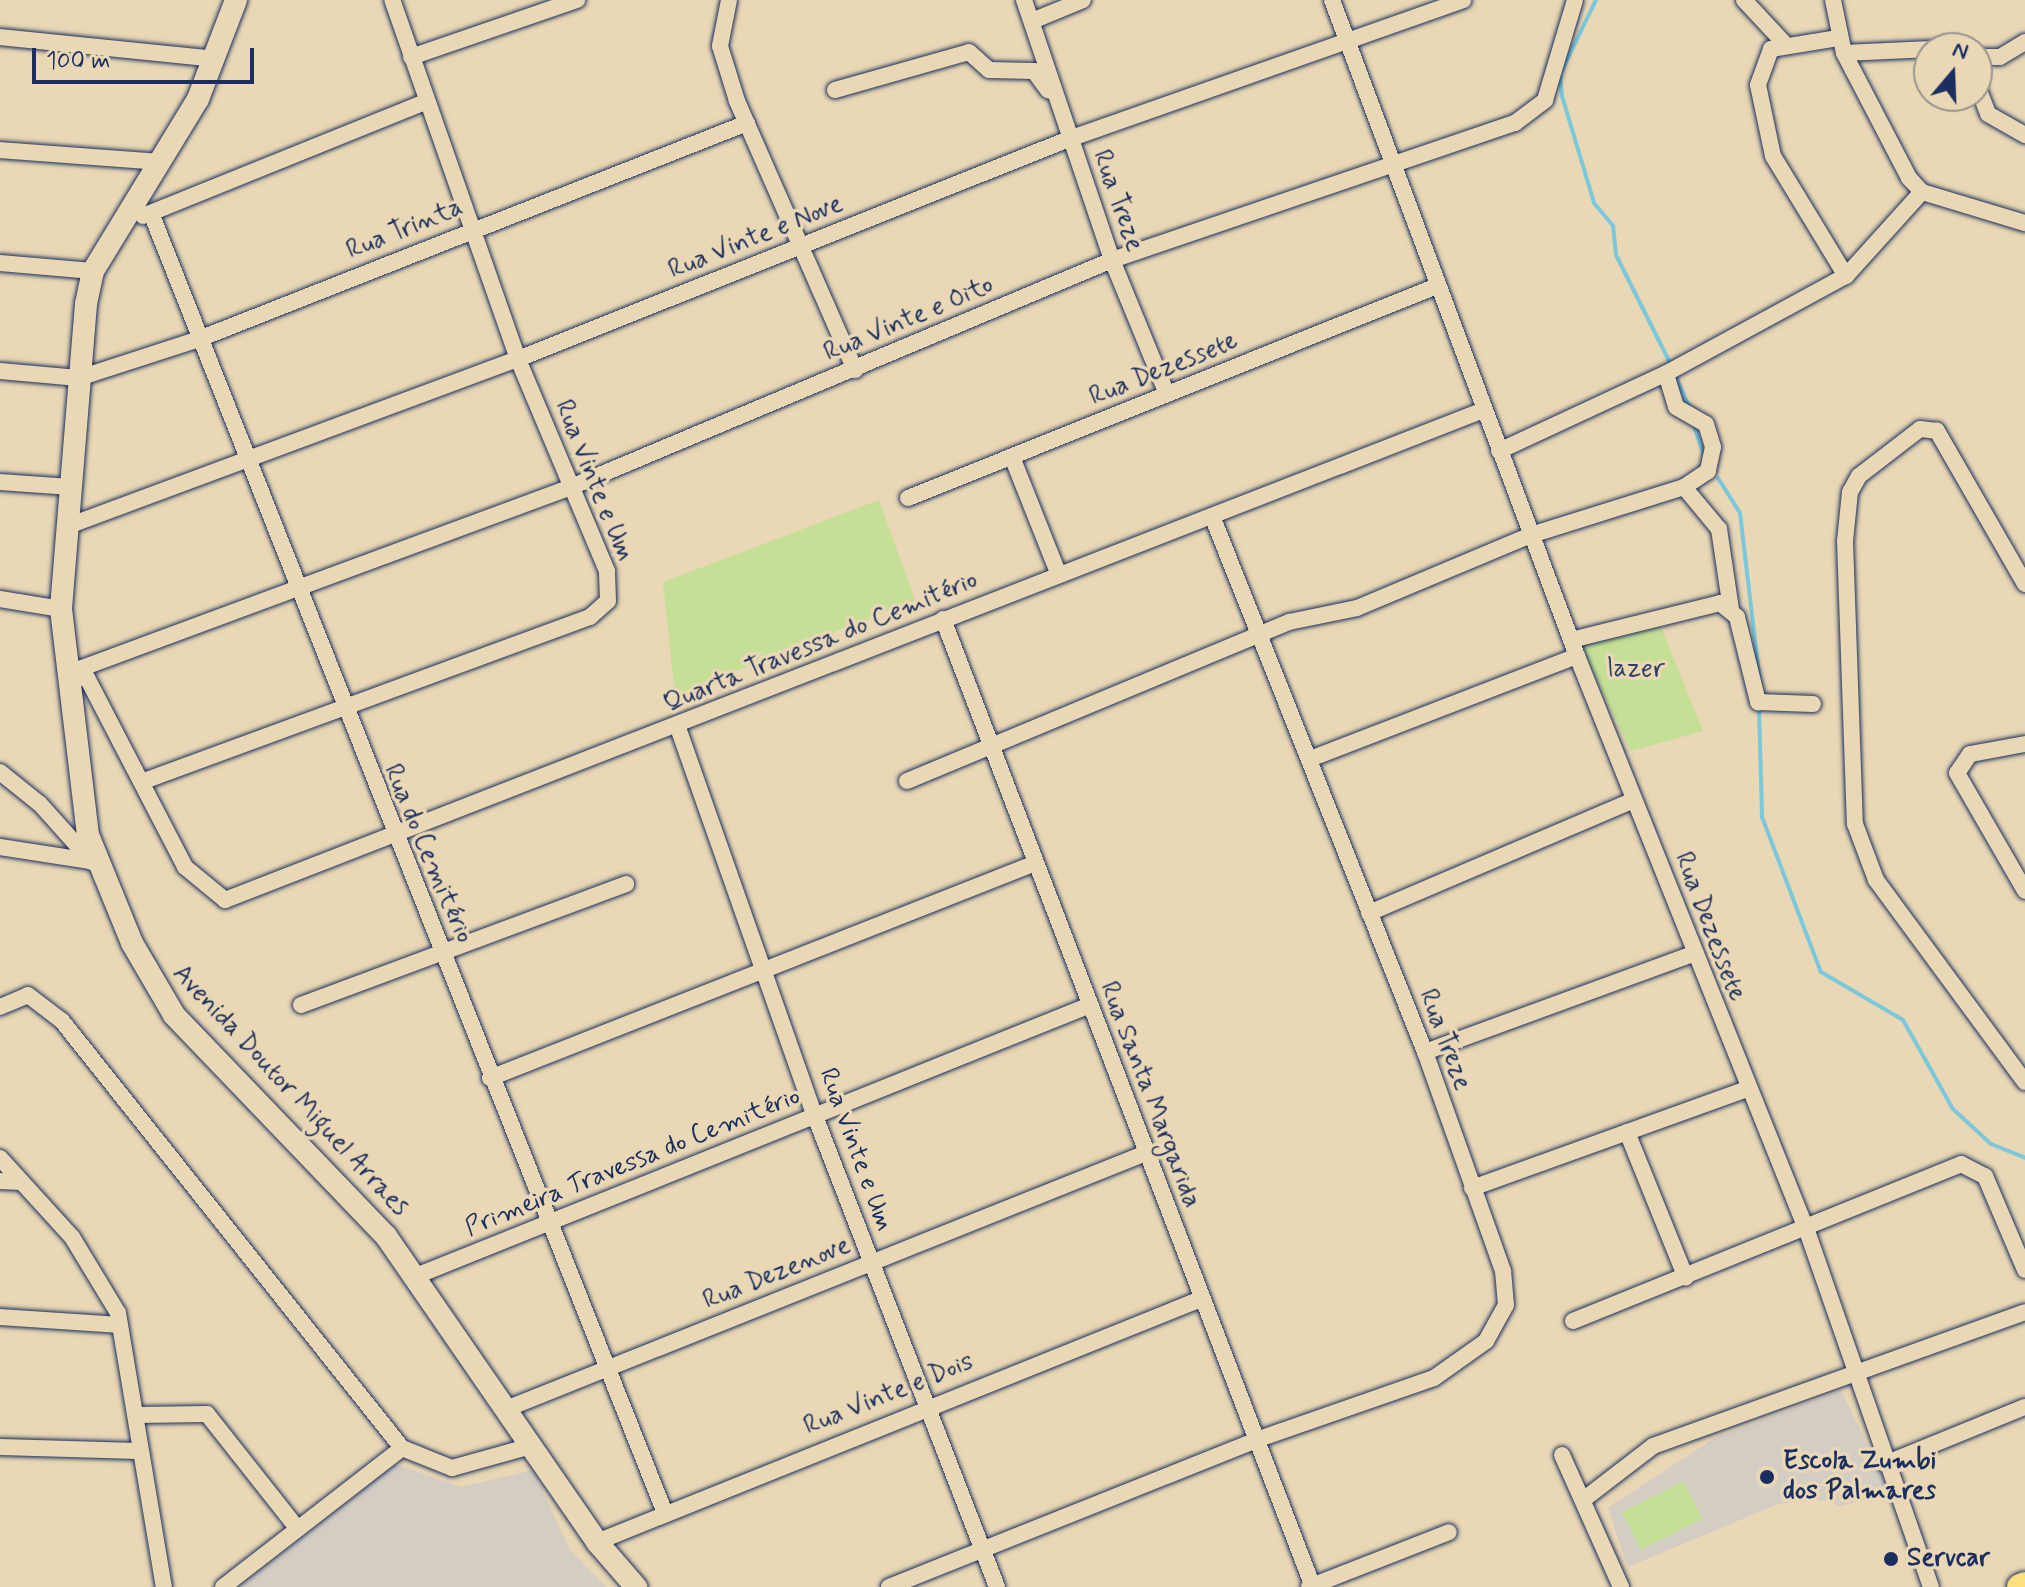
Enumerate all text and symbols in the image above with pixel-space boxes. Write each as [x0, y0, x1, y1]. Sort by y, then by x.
scale bar [36, 32, 258, 82]
north arrow [1913, 32, 1993, 112]
text: N [1949, 36, 1972, 67]
text: 100 m [46, 46, 110, 77]
street label: Rua Treze [1084, 146, 1150, 256]
street label: Rua Vinte e Nove [664, 189, 848, 287]
street label: Rua Trinta [343, 193, 467, 267]
street label: Rua Vinte e Oito [819, 270, 999, 370]
street label: Rua Dezessete [1085, 326, 1243, 414]
street label: Rua Vinte e Um [546, 395, 640, 567]
street label: Quarta Travessa do Cemitério [660, 566, 982, 720]
park label: lazer [1607, 654, 1665, 686]
street label: Rua do Cemitério [376, 761, 478, 947]
street label: Rua Dezessete [1666, 848, 1752, 1006]
street label: Avenida Doutor Miguel Arraes [170, 964, 410, 1218]
street label: Rua Santa Margarida [1092, 980, 1206, 1210]
street label: Rua Treze [1411, 985, 1477, 1095]
street label: Rua Vinte e Um [811, 1064, 899, 1236]
street label: Primeira Travessa do Cemitério [462, 1082, 804, 1244]
street label: Rua Dezenove [699, 1230, 855, 1318]
street label: Rua Vinte e Dois [799, 1347, 979, 1443]
place label: Escola Zumbi dos Palmares [1783, 1446, 1936, 1508]
marker: Escola Zumbi dos Palmares [1758, 1468, 1776, 1486]
place label: Servcar [1907, 1543, 1990, 1575]
marker: Servcar [1882, 1550, 1900, 1568]

